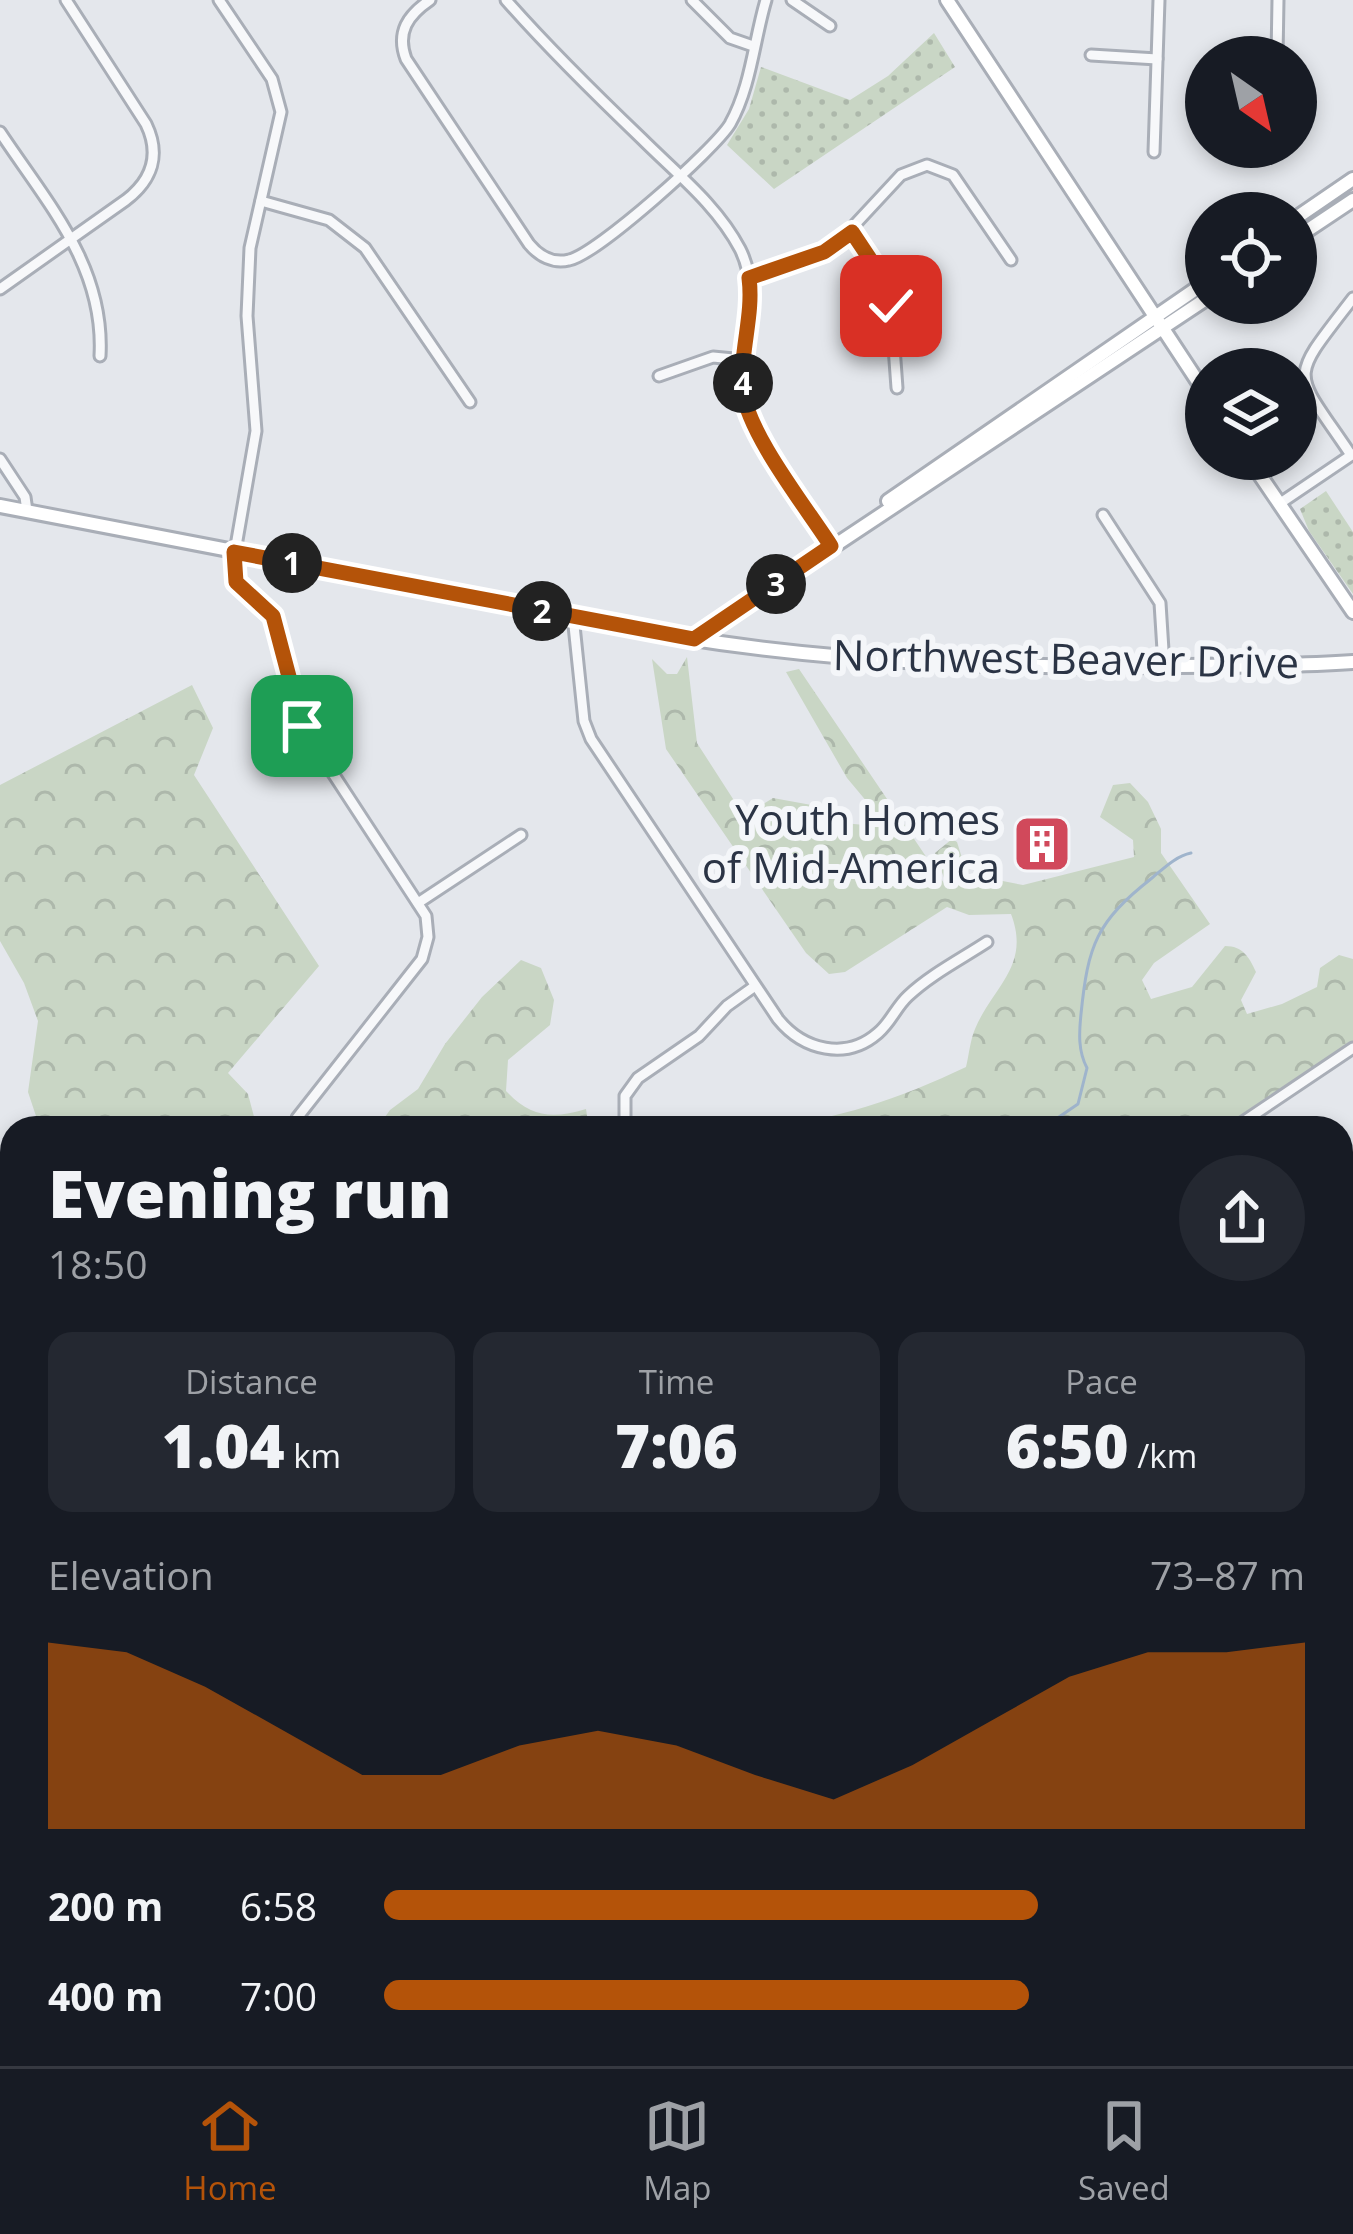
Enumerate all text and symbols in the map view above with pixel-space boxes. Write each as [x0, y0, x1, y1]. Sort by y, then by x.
north arrow [1185, 36, 1317, 168]
map controls [1185, 36, 1317, 480]
button: locate [1185, 192, 1317, 324]
pin [840, 255, 942, 357]
icon: check [858, 273, 924, 339]
button: layers [1185, 348, 1317, 480]
pin: 4 [713, 353, 773, 413]
text: 4 [734, 360, 752, 405]
pin: 1 [262, 533, 322, 593]
text: 1 [283, 540, 301, 585]
pin: 3 [746, 554, 806, 614]
text: 3 [767, 561, 785, 606]
pin: 2 [512, 581, 572, 641]
text: 2 [533, 588, 551, 633]
street label: Northwest Beaver Drive [832, 625, 1300, 690]
pin [251, 675, 353, 777]
icon: arrive [269, 693, 335, 759]
place label: Youth Homes of Mid-America [702, 790, 1000, 895]
building icon: Youth Homes of Mid-America [1011, 813, 1073, 875]
text: Evening run [48, 1147, 452, 1237]
button: share [1179, 1155, 1305, 1281]
text: 18:50 [48, 1237, 147, 1290]
text: Distance [185, 1359, 318, 1404]
text: Time [639, 1359, 714, 1404]
text: Pace [1065, 1359, 1138, 1404]
text: 1.04 [162, 1404, 285, 1486]
text: 7:06 [615, 1404, 738, 1486]
text: 6:50 [1006, 1404, 1129, 1486]
text: km [285, 1433, 341, 1478]
text: /km [1129, 1433, 1197, 1478]
text: Elevation [48, 1548, 214, 1601]
text: 73–87 m [1150, 1548, 1305, 1601]
text: 200 m [48, 1879, 163, 1932]
text: 6:58 [240, 1879, 317, 1932]
text: 400 m [48, 1969, 163, 2022]
text: 7:00 [240, 1969, 317, 2022]
tab: Home [183, 2093, 277, 2210]
tab: Map [643, 2093, 711, 2210]
tab: Saved [1078, 2093, 1170, 2210]

